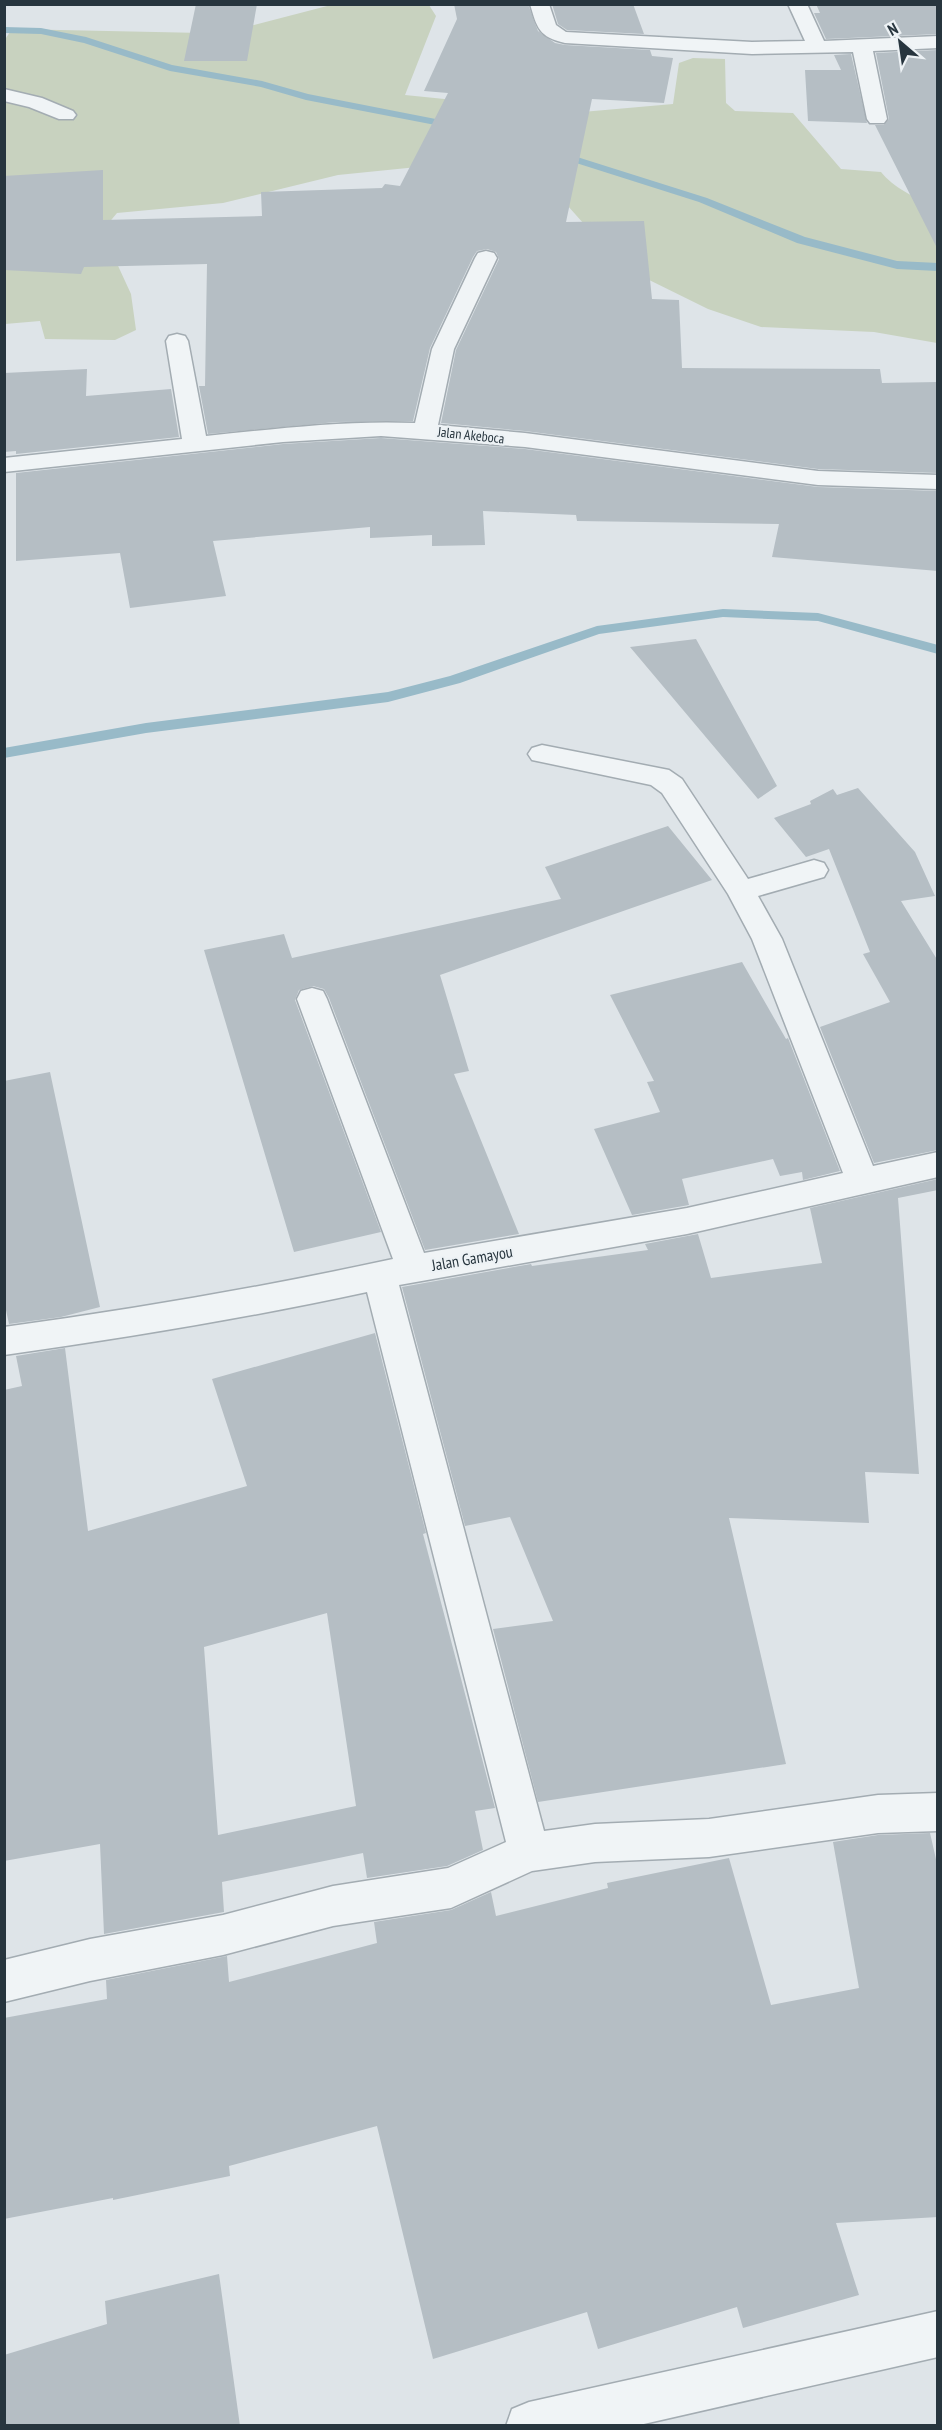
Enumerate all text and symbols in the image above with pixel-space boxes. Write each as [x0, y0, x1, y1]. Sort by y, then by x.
north arrow [870, 12, 930, 72]
text: N [884, 18, 901, 40]
street label: Jalan Akeboca [436, 422, 505, 447]
street label: Jalan Gamayou [429, 1241, 514, 1275]

